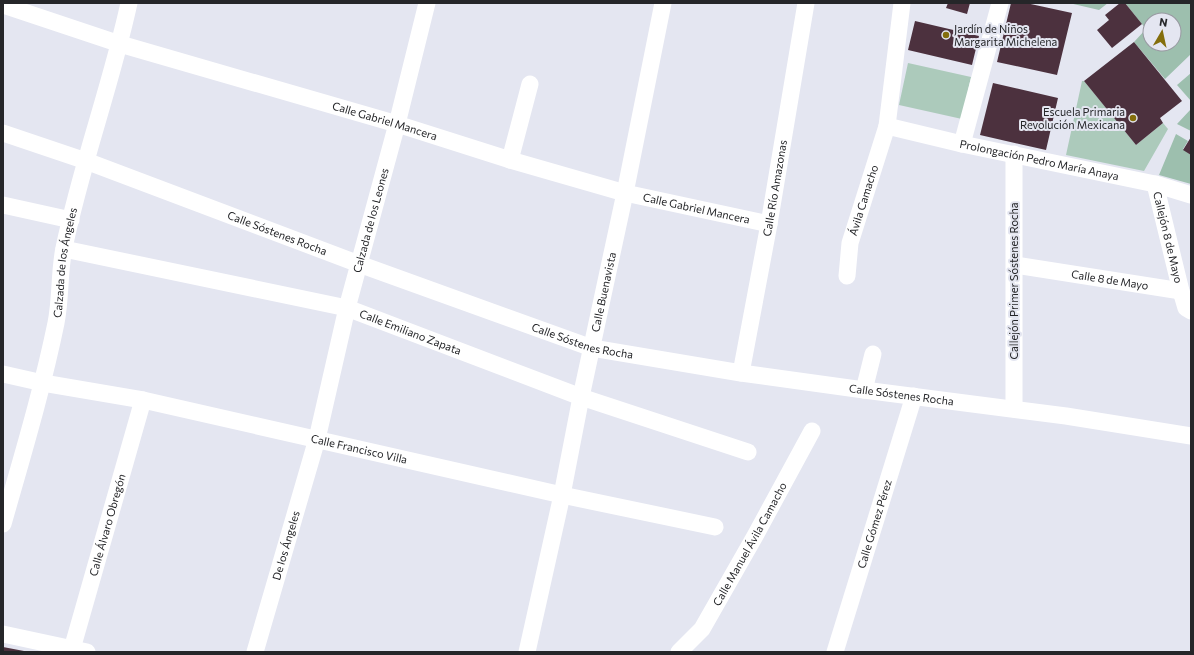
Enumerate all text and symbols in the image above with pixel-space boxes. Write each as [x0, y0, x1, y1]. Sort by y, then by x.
north arrow [1142, 12, 1182, 52]
text: N [1159, 15, 1169, 29]
place label: Jardín de Niños Margarita Michelena [954, 22, 1057, 48]
marker: Jardín de Niños Margarita Michelena [941, 30, 951, 40]
street label: Calle Gabriel Mancera [331, 99, 439, 142]
place label: Escuela Primaria Revolución Mexicana [1020, 105, 1125, 131]
marker: Escuela Primaria Revolución Mexicana [1128, 113, 1138, 123]
street label: Prolongación Pedro María Anaya [959, 137, 1120, 182]
street label: Calle Río Amazonas [760, 139, 789, 237]
street label: Ávila Camacho [845, 163, 880, 237]
street label: Calzada de los Leones [350, 166, 391, 274]
street label: Calle Gabriel Mancera [642, 190, 751, 226]
street label: Callejón 8 de Mayo [1151, 190, 1186, 285]
street label: Callejón Primer Sóstenes Rocha [1007, 203, 1020, 359]
street label: Calzada de los Ángeles [50, 206, 79, 319]
street label: Calle Sóstenes Rocha [226, 208, 329, 257]
street label: Calle Buenavista [588, 251, 618, 333]
street label: Calle 8 de Mayo [1070, 267, 1150, 292]
street label: Calle Emiliano Zapata [358, 306, 463, 357]
street label: Calle Sóstenes Rocha [530, 320, 634, 361]
street label: Calle Sóstenes Rocha [848, 381, 955, 407]
street label: Calle Francisco Villa [310, 431, 409, 466]
street label: Calle Álvaro Obregón [86, 472, 128, 577]
street label: Calle Gómez Pérez [854, 477, 894, 570]
street label: Calle Manuel Ávila Camacho [710, 479, 789, 608]
street label: De los Ángeles [269, 509, 302, 581]

